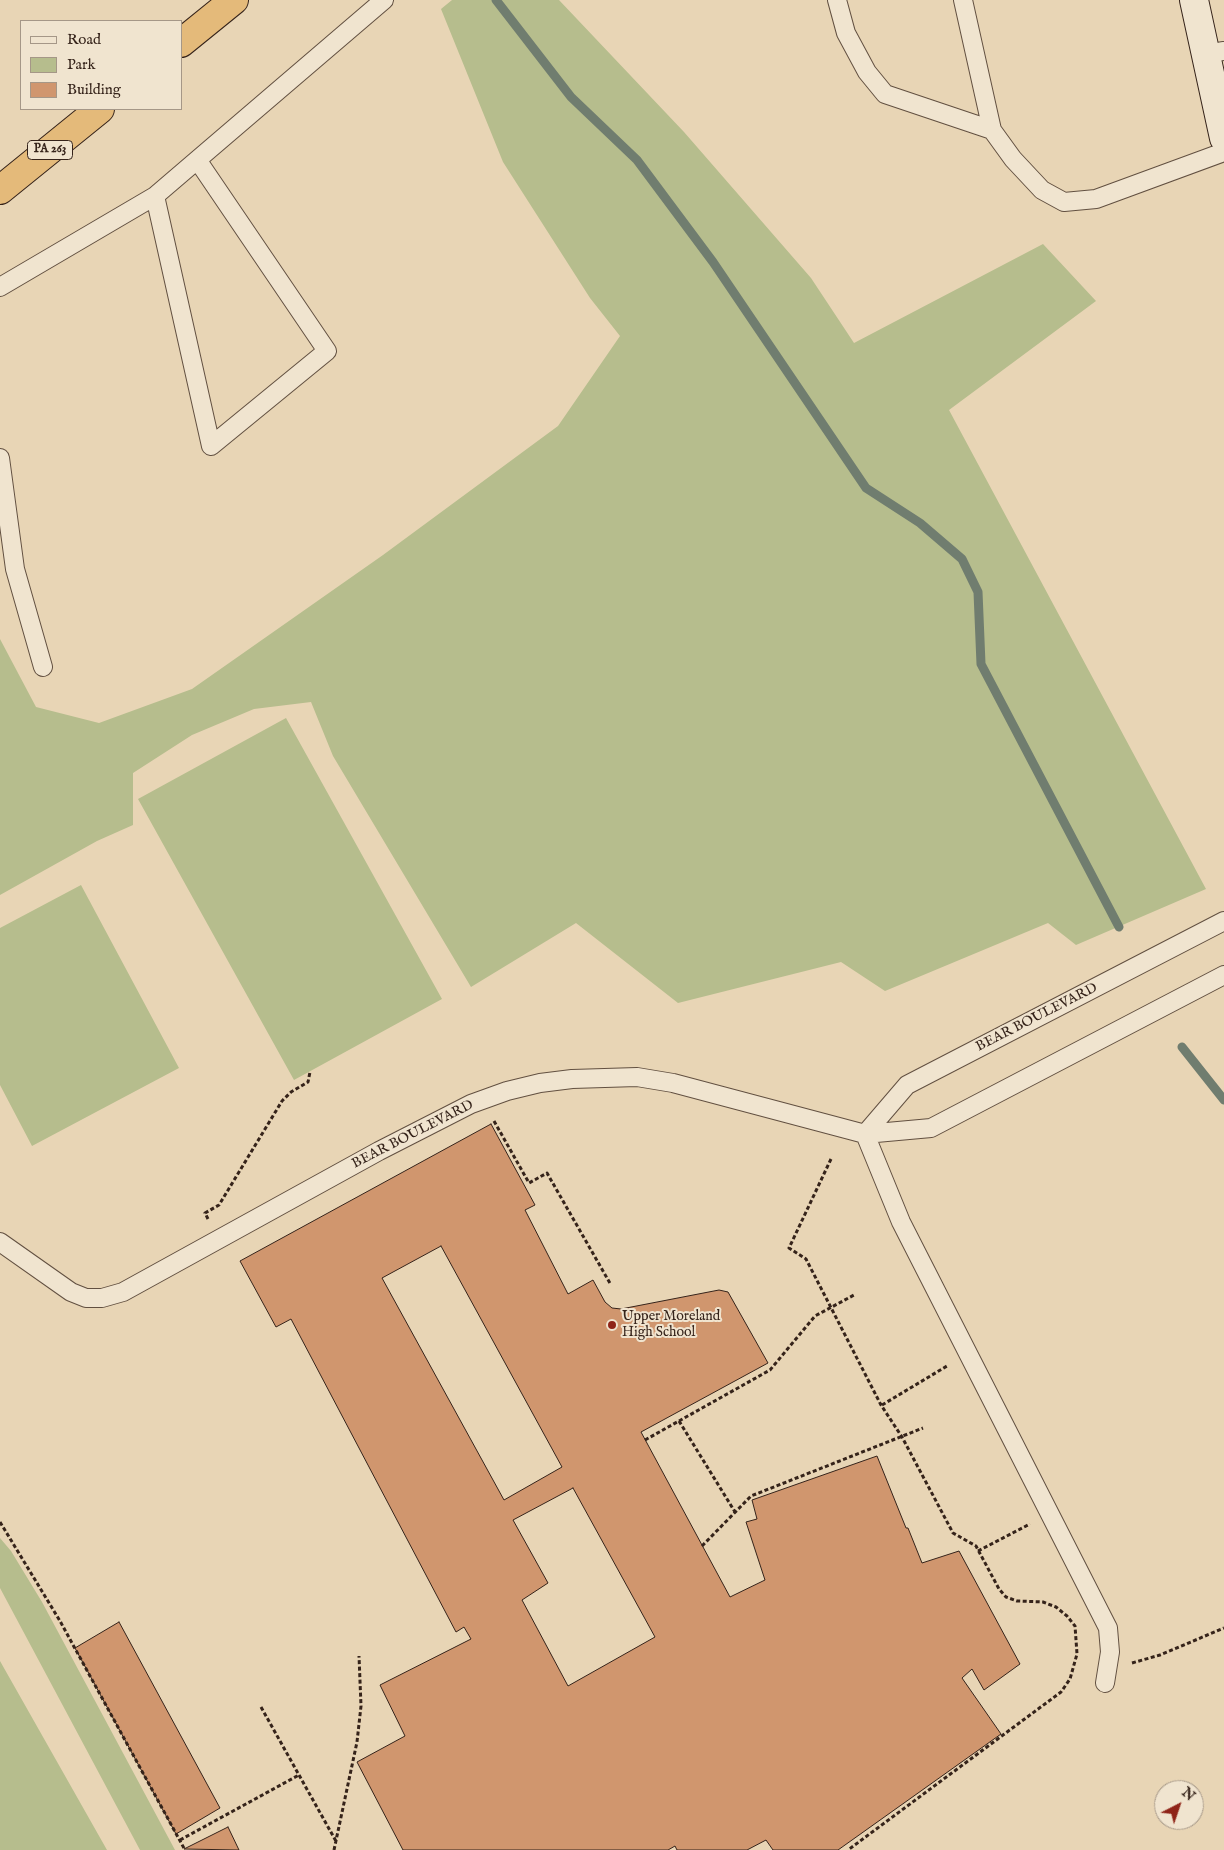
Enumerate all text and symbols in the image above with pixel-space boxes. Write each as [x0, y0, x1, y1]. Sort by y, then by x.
legend [20, 20, 182, 110]
text: Road [67, 30, 101, 49]
text: Park [67, 55, 96, 74]
text: Building [67, 80, 121, 99]
road number: PA 263 [28, 140, 72, 160]
street label: BEAR BOULEVARD [974, 980, 1100, 1056]
street label: BEAR BOULEVARD [350, 1097, 476, 1173]
place label: Upper Moreland High School [622, 1309, 720, 1341]
marker: Upper Moreland High School [606, 1319, 618, 1331]
north arrow [1154, 1780, 1204, 1830]
text: N [1178, 1784, 1199, 1805]

